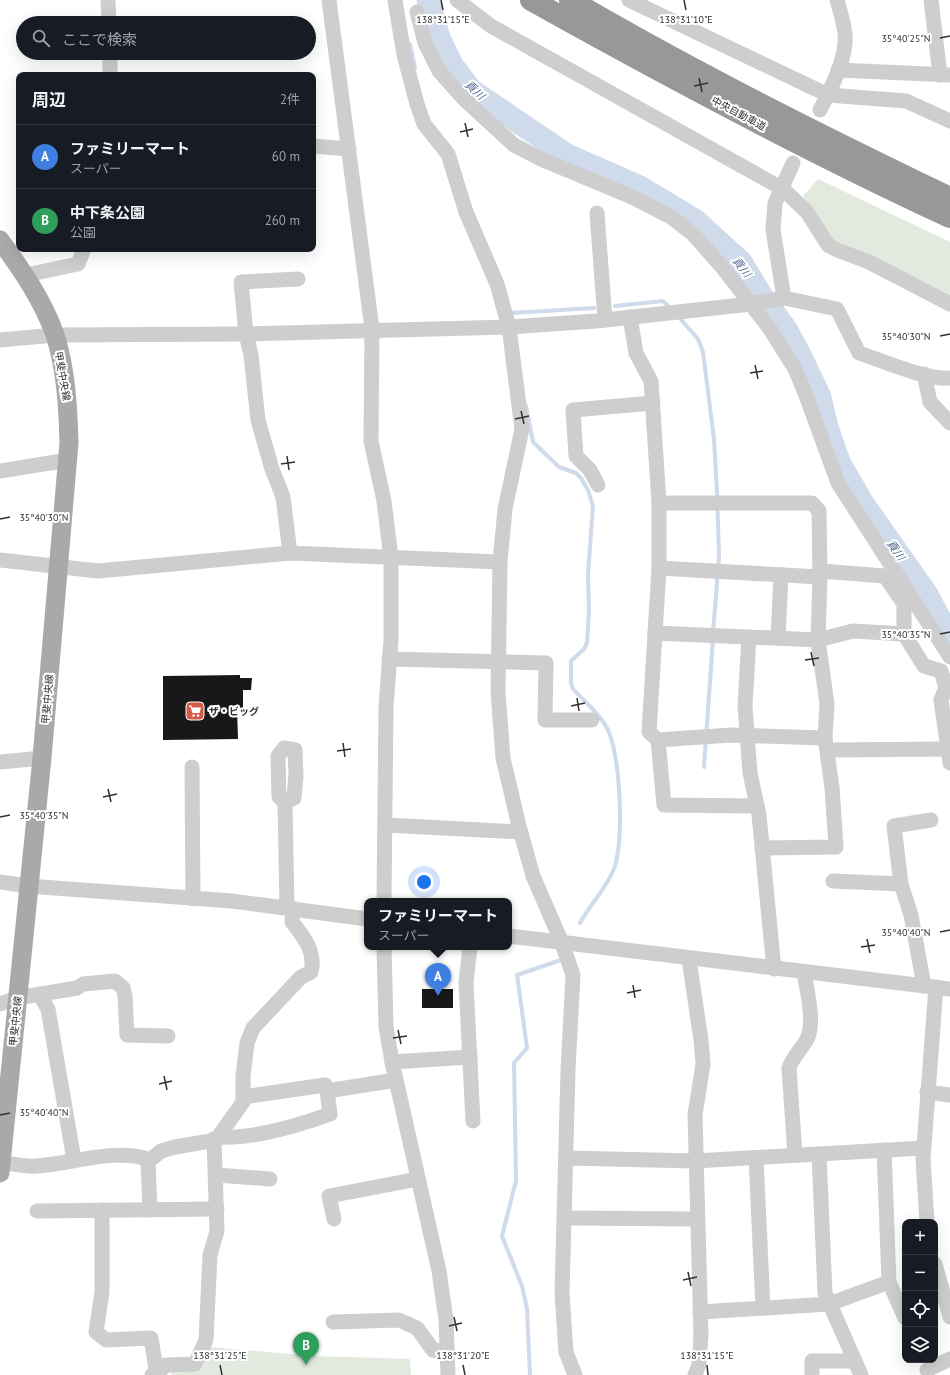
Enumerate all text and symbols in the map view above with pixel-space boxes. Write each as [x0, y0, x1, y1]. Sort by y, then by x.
text: 138°31'15"E [416, 13, 470, 26]
text: 138°31'10"E [659, 13, 713, 26]
search box [16, 16, 316, 60]
icon: search [30, 27, 52, 49]
text: ここで検索 [62, 30, 137, 49]
text: 35°40'25"N [881, 32, 931, 45]
water label: 貢川 [462, 77, 489, 103]
text: 周辺 [32, 89, 66, 111]
text: 2件 [280, 91, 300, 108]
street label: 中央自動車道 [709, 94, 768, 133]
text: ファミリーマート [70, 139, 190, 158]
text: A [41, 148, 49, 165]
text: 60 m [272, 148, 300, 165]
text: スーパー [70, 160, 122, 177]
text: 中下条公園 [70, 203, 145, 222]
text: B [41, 212, 49, 229]
text: 260 m [265, 212, 300, 229]
text: 公園 [70, 224, 96, 241]
water label: 貢川 [730, 254, 755, 281]
text: 35°40'30"N [881, 330, 931, 343]
street label: 甲斐中央線 [52, 350, 73, 402]
text: 35°40'30"N [19, 511, 69, 524]
water label: 貢川 [884, 537, 909, 564]
text: 35°40'35"N [881, 628, 931, 641]
street label: 甲斐中央線 [39, 674, 56, 725]
supermarket icon: ザ・ビッグ [184, 700, 206, 722]
place label: ザ・ビッグ [209, 705, 259, 718]
text: 35°40'35"N [19, 809, 69, 822]
your location [414, 872, 434, 892]
popup [364, 898, 512, 950]
text: ファミリーマート [378, 906, 498, 925]
text: 35°40'40"N [881, 926, 931, 939]
text: スーパー [378, 927, 430, 944]
pin: A [425, 963, 451, 996]
street label: 甲斐中央線 [6, 996, 25, 1047]
text: 35°40'40"N [19, 1106, 69, 1119]
map controls [902, 1219, 938, 1363]
button: + [902, 1219, 938, 1255]
button: − [902, 1255, 938, 1291]
button: locate [902, 1291, 938, 1327]
button: layers [902, 1327, 938, 1363]
pin: B [293, 1332, 319, 1365]
text: 138°31'25"E [193, 1349, 247, 1362]
text: 138°31'20"E [436, 1349, 490, 1362]
text: 138°31'15"E [680, 1349, 734, 1362]

